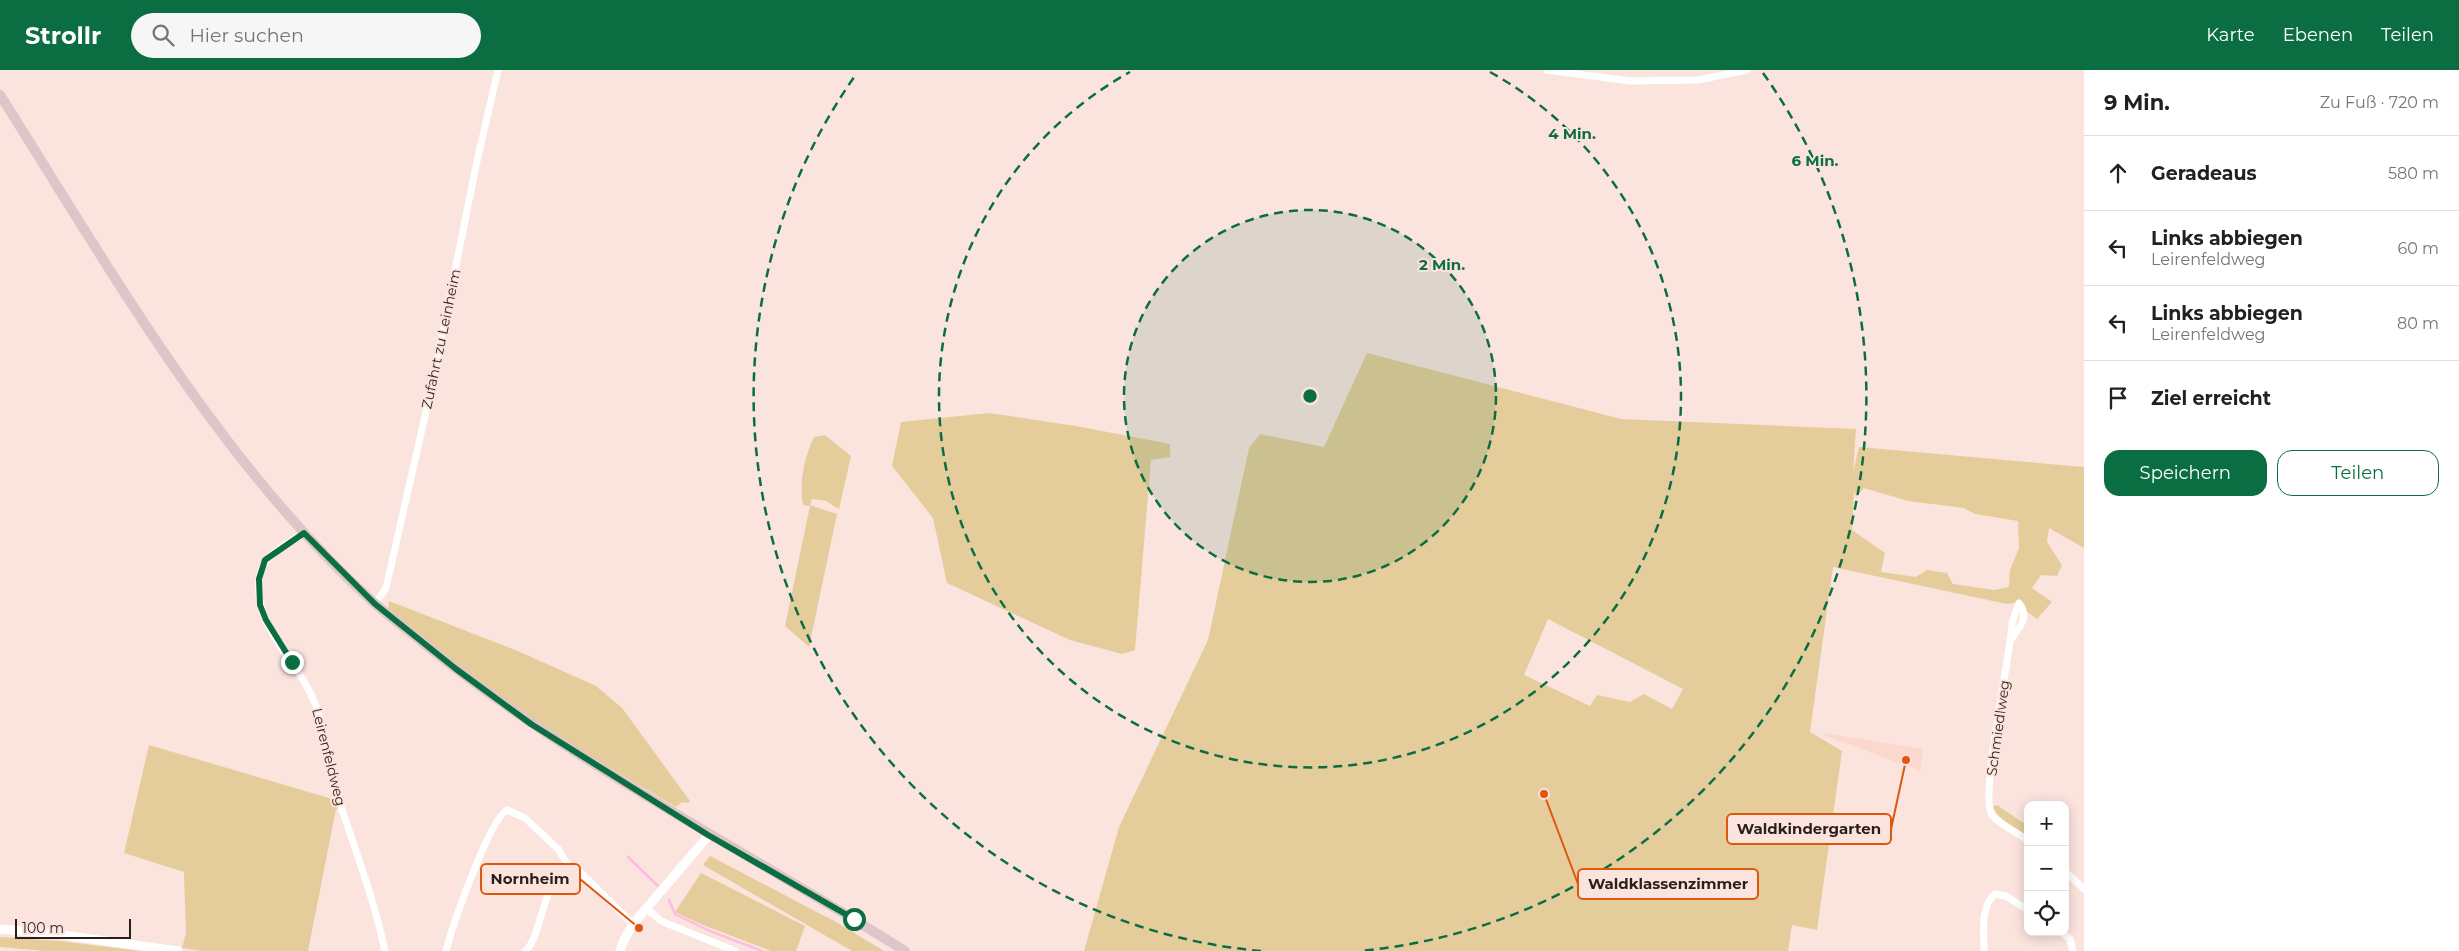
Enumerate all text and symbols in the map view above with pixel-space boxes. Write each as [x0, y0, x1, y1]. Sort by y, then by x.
search box [131, 13, 481, 58]
text: Strollr [25, 21, 101, 50]
icon: search [149, 21, 177, 49]
text: Hier suchen [189, 24, 304, 47]
text: Karte [2206, 24, 2255, 46]
text: Ebenen [2283, 24, 2353, 46]
text: Teilen [2381, 24, 2434, 46]
text: 9 Min. [2104, 90, 2170, 115]
text: Zu Fuß · 720 m [2320, 93, 2439, 112]
text: 4 Min. [1548, 124, 1596, 143]
text: 6 Min. [1792, 151, 1839, 170]
icon: ahead [2104, 159, 2132, 187]
text: Geradeaus [2151, 162, 2257, 185]
text: 580 m [2388, 164, 2439, 183]
text: Links abbiegen [2151, 227, 2303, 250]
icon: left [2104, 234, 2132, 262]
text: 60 m [2397, 239, 2439, 258]
text: Leirenfeldweg [2151, 250, 2266, 269]
text: 2 Min. [1419, 255, 1465, 274]
street label: Zufahrt zu Leinheim [417, 267, 465, 411]
text: Links abbiegen [2151, 302, 2303, 325]
icon: left [2104, 309, 2132, 337]
text: 80 m [2397, 314, 2439, 333]
text: Leirenfeldweg [2151, 325, 2266, 344]
icon: arrive [2104, 384, 2132, 412]
centre of rings [1301, 387, 1319, 405]
text: Ziel erreicht [2151, 387, 2271, 410]
button: Speichern [2104, 450, 2267, 496]
button: Teilen [2277, 450, 2439, 496]
route end [281, 651, 304, 674]
street label: Schmiedlweg [1982, 679, 2014, 777]
street label: Leirenfeldweg [308, 706, 350, 808]
map controls [2024, 801, 2069, 936]
button: + [2024, 801, 2069, 846]
callout: Waldkindergarten [1727, 814, 1891, 844]
text: Waldkindergarten [1737, 819, 1881, 838]
button: − [2024, 846, 2069, 891]
callout: Nornheim [481, 864, 580, 894]
text: Nornheim [491, 869, 569, 888]
callout: Waldklassenzimmer [1578, 869, 1758, 899]
text: Waldklassenzimmer [1588, 874, 1749, 893]
button: locate [2024, 891, 2069, 936]
route start [843, 908, 866, 931]
scale bar [15, 916, 131, 939]
text: 100 m [22, 919, 64, 937]

